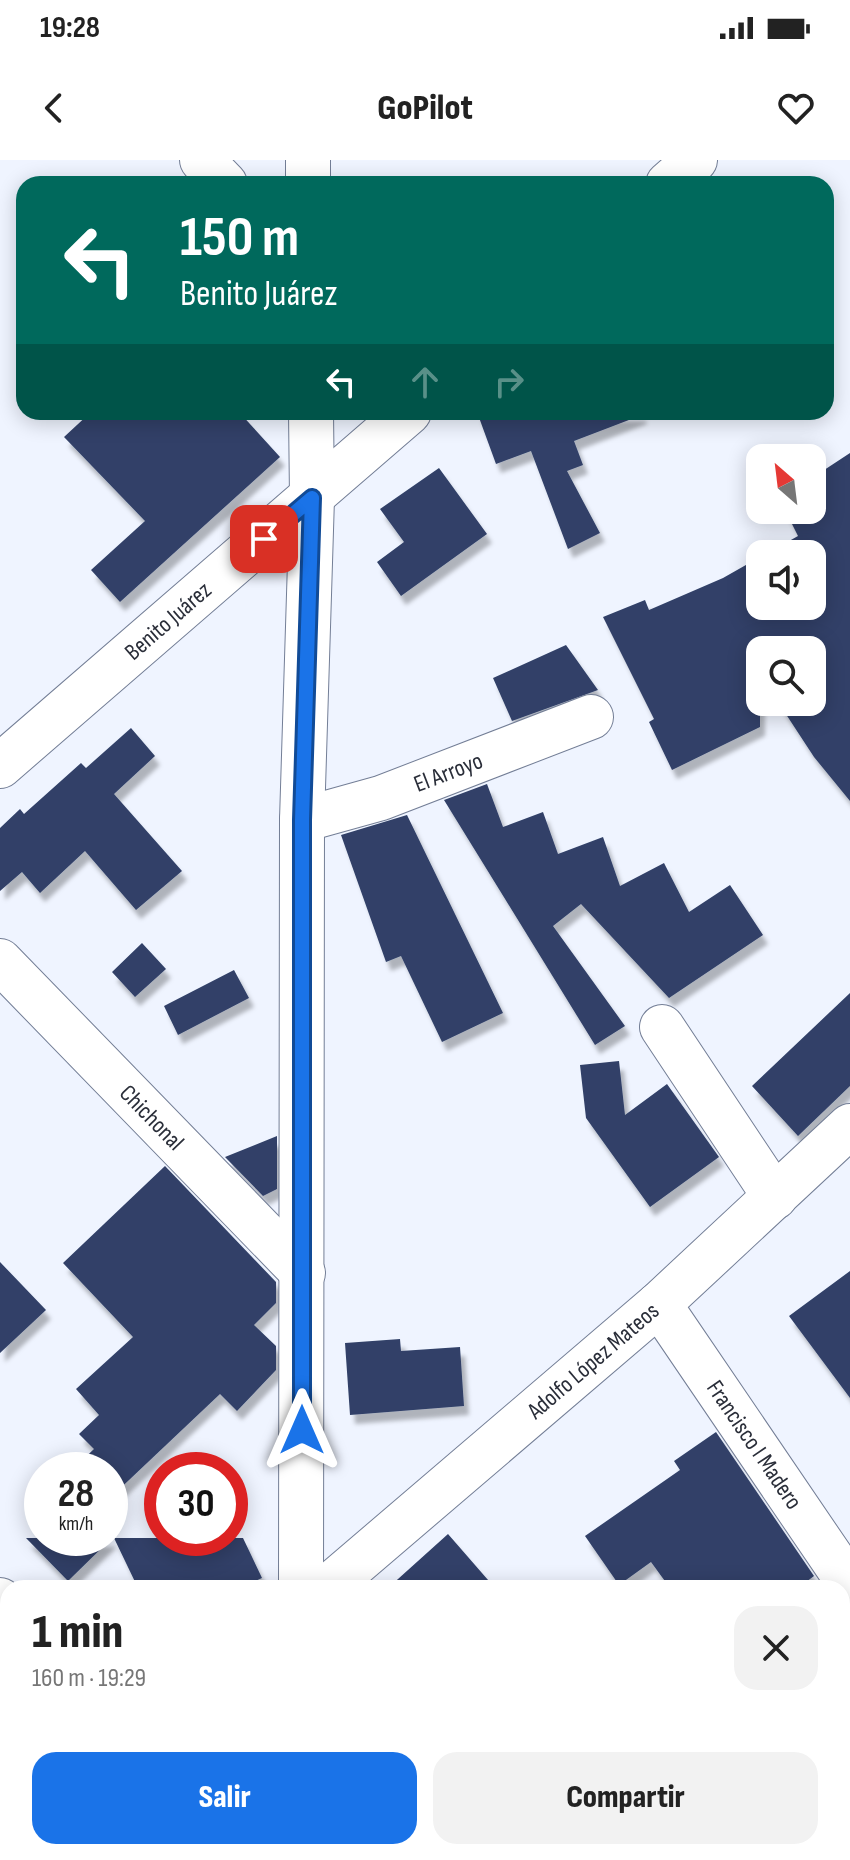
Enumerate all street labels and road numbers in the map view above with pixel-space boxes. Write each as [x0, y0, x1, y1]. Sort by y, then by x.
street label: Benito Juárez [119, 575, 217, 666]
street label: El Arroyo [410, 746, 487, 798]
street label: Chichonal [114, 1079, 190, 1156]
street label: Adolfo López Mateos [520, 1296, 665, 1426]
street label: Francisco I Madero [701, 1375, 809, 1515]

